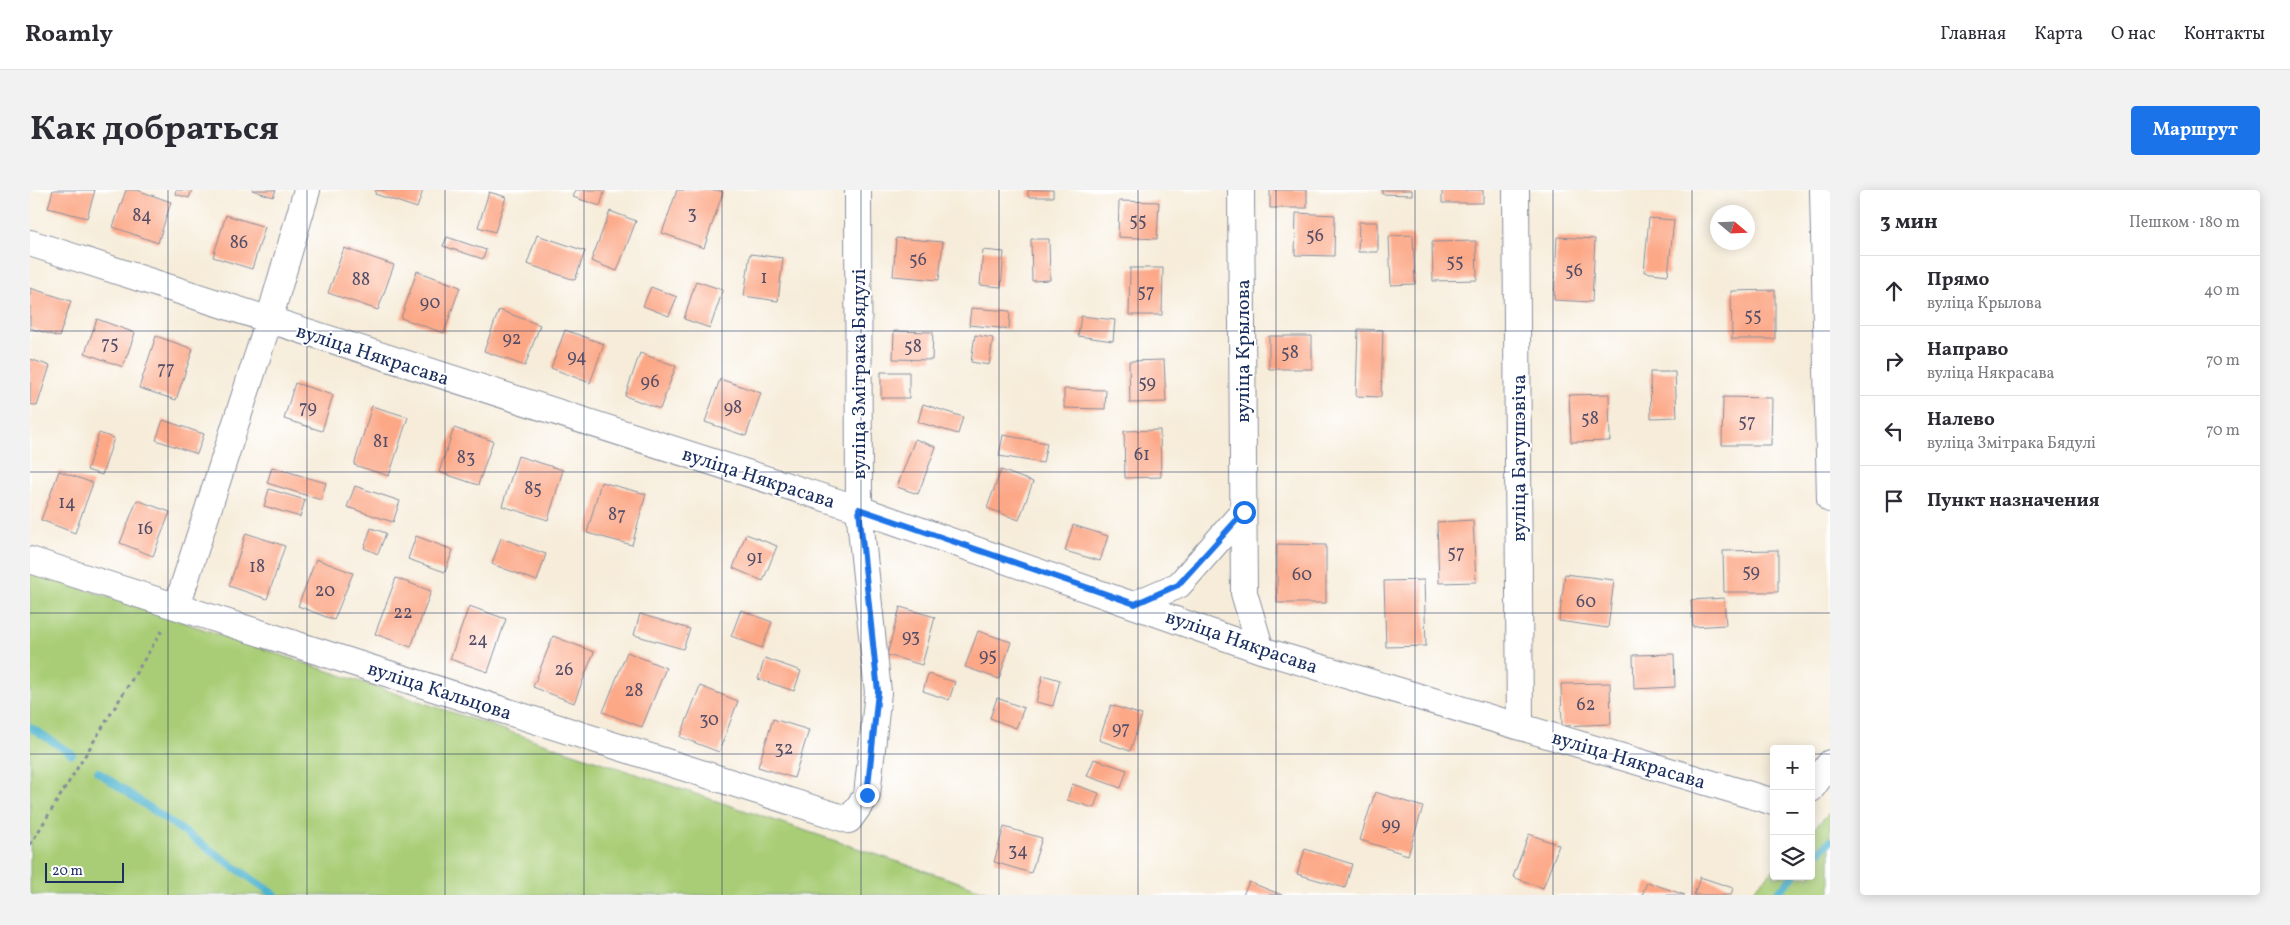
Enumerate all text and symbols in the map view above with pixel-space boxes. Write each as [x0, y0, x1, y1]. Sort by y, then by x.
text: Roamly [25, 18, 113, 52]
text: Главная [1940, 22, 2006, 47]
text: Карта [2034, 22, 2083, 47]
text: О нас [2111, 22, 2156, 47]
text: Контакты [2184, 22, 2265, 47]
text: Как добраться [30, 106, 279, 154]
button: Маршрут [2131, 106, 2260, 155]
house number: 3 [687, 202, 697, 227]
house number: 84 [132, 204, 152, 229]
north arrow [1710, 205, 1755, 250]
text: 3 мин [1880, 208, 1938, 237]
house number: 55 [1129, 209, 1147, 234]
text: Пешком · 180 m [2129, 212, 2240, 234]
house number: 56 [1306, 224, 1324, 249]
house number: 86 [230, 231, 248, 256]
house number: 56 [909, 248, 927, 273]
house number: 55 [1446, 250, 1464, 275]
house number: 56 [1565, 259, 1583, 284]
house number: 1 [761, 266, 767, 291]
text: Прямо [1927, 267, 1989, 293]
house number: 88 [352, 268, 370, 293]
street label: вуліца Змітрака Бядулі [846, 268, 874, 480]
icon: ahead [1880, 277, 1908, 305]
street label: вуліца Крылова [1230, 279, 1258, 423]
house number: 57 [1137, 280, 1155, 305]
text: 40 m [2204, 280, 2240, 302]
house number: 90 [420, 291, 440, 316]
text: вуліца Крылова [1927, 293, 2042, 315]
house number: 55 [1744, 304, 1762, 329]
street label: вуліца Някрасава [292, 318, 453, 394]
house number: 92 [502, 327, 522, 352]
house number: 75 [101, 332, 119, 357]
house number: 58 [904, 335, 922, 360]
text: Направо [1927, 337, 2009, 363]
house number: 58 [1281, 341, 1299, 366]
house number: 94 [567, 345, 587, 370]
icon: right [1880, 347, 1908, 375]
text: 70 m [2206, 350, 2240, 372]
house number: 77 [157, 357, 175, 382]
text: вуліца Някрасава [1927, 363, 2055, 385]
house number: 96 [640, 370, 660, 395]
house number: 59 [1138, 371, 1156, 396]
street label: вуліца Багушэвіча [1506, 374, 1534, 542]
house number: 79 [299, 396, 317, 421]
house number: 98 [724, 396, 742, 421]
house number: 58 [1581, 407, 1599, 432]
text: Налево [1927, 407, 1995, 433]
house number: 57 [1738, 410, 1756, 435]
icon: left [1880, 417, 1908, 445]
text: 70 m [2206, 420, 2240, 442]
house number: 81 [373, 430, 389, 455]
text: вуліца Змітрака Бядулі [1927, 433, 2096, 455]
street label: вуліца Някрасава [678, 441, 839, 517]
house number: 61 [1134, 443, 1150, 468]
house number: 83 [457, 446, 475, 471]
house number: 85 [524, 477, 542, 502]
icon: arrive [1880, 487, 1908, 515]
text: Пункт назначения [1927, 488, 2100, 514]
house number: 14 [58, 491, 76, 516]
route start [1233, 501, 1256, 524]
house number: 87 [608, 503, 626, 528]
house number: 16 [137, 517, 153, 542]
house number: 57 [1447, 541, 1465, 566]
house number: 91 [747, 546, 763, 571]
house number: 18 [249, 555, 265, 580]
house number: 59 [1742, 560, 1760, 585]
house number: 60 [1292, 563, 1312, 588]
house number: 20 [315, 579, 335, 604]
house number: 60 [1576, 590, 1596, 615]
house number: 22 [393, 601, 413, 626]
street label: вуліца Някрасава [1161, 604, 1321, 682]
house number: 93 [902, 625, 920, 650]
house number: 24 [468, 628, 488, 653]
house number: 95 [979, 644, 997, 669]
street label: вуліца Кальцова [364, 655, 515, 728]
house number: 26 [555, 658, 573, 683]
house number: 28 [625, 679, 643, 704]
house number: 62 [1577, 693, 1595, 718]
house number: 30 [699, 708, 719, 733]
house number: 97 [1112, 717, 1130, 742]
street label: вуліца Някрасава [1548, 724, 1709, 798]
house number: 32 [775, 737, 793, 762]
map controls [1770, 745, 1815, 880]
button: + [1770, 745, 1815, 790]
route end [856, 784, 879, 807]
button: − [1770, 790, 1815, 835]
house number: 99 [1382, 813, 1400, 838]
button: layers [1770, 835, 1815, 880]
house number: 34 [1008, 839, 1028, 864]
scale bar [45, 860, 124, 883]
text: 20 m [52, 862, 83, 881]

